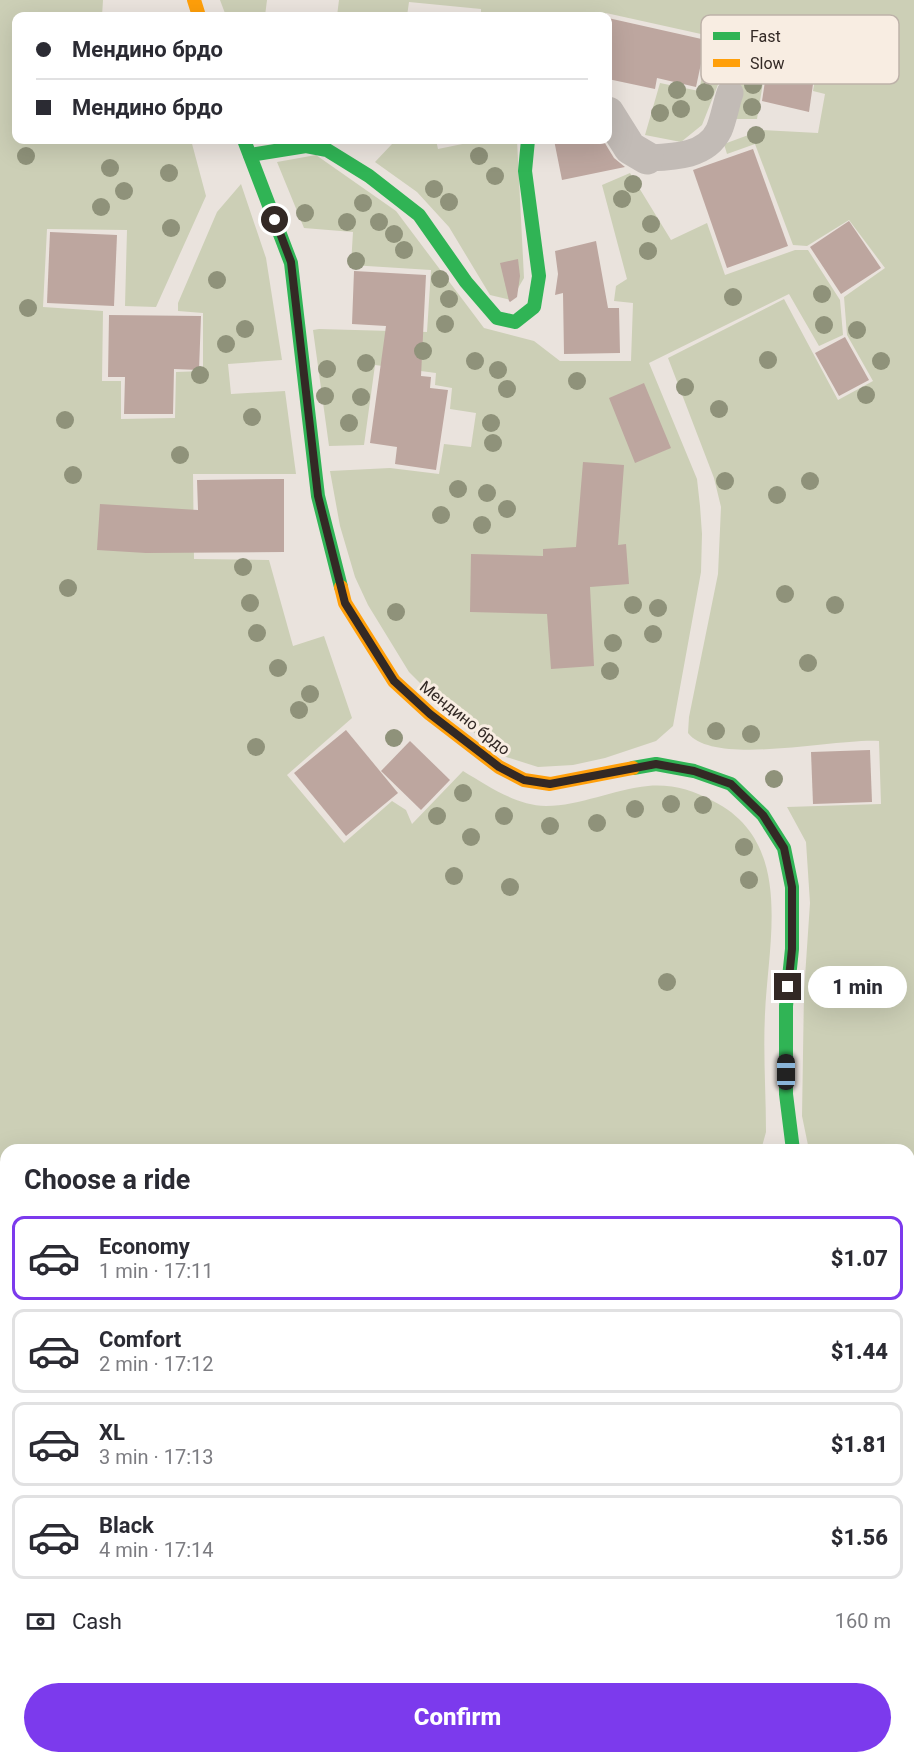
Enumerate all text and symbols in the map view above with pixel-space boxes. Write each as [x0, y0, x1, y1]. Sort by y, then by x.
legend [701, 15, 899, 84]
text: Fast [750, 27, 781, 46]
text: Мендино брдо [72, 37, 223, 62]
text: Slow [750, 54, 785, 73]
text: Мендино брдо [72, 95, 223, 120]
route start [261, 206, 288, 233]
street label: Мендино брдо [416, 677, 514, 759]
callout: 1 min [809, 966, 908, 1008]
route end [774, 973, 801, 1000]
text: 1 min [832, 975, 883, 999]
car [777, 1054, 795, 1090]
text: Choose a ride [24, 1164, 190, 1196]
icon: car [27, 1231, 81, 1285]
text: Economy [99, 1234, 190, 1259]
text: $1.07 [831, 1246, 888, 1271]
text: 1 min · 17:11 [99, 1259, 214, 1283]
icon: car [27, 1324, 81, 1378]
text: Comfort [99, 1327, 181, 1352]
text: $1.44 [831, 1339, 888, 1364]
text: 2 min · 17:12 [99, 1352, 214, 1376]
icon: car [27, 1417, 81, 1471]
text: XL [99, 1420, 125, 1445]
text: $1.81 [831, 1432, 888, 1457]
text: 3 min · 17:13 [99, 1445, 214, 1469]
icon: car [27, 1510, 81, 1564]
text: Black [99, 1513, 154, 1538]
text: $1.56 [831, 1525, 888, 1550]
text: 4 min · 17:14 [99, 1538, 214, 1562]
icon: cash [24, 1605, 57, 1638]
text: Cash [72, 1609, 122, 1634]
text: 160 m [835, 1609, 891, 1633]
button: Confirm [24, 1683, 891, 1752]

